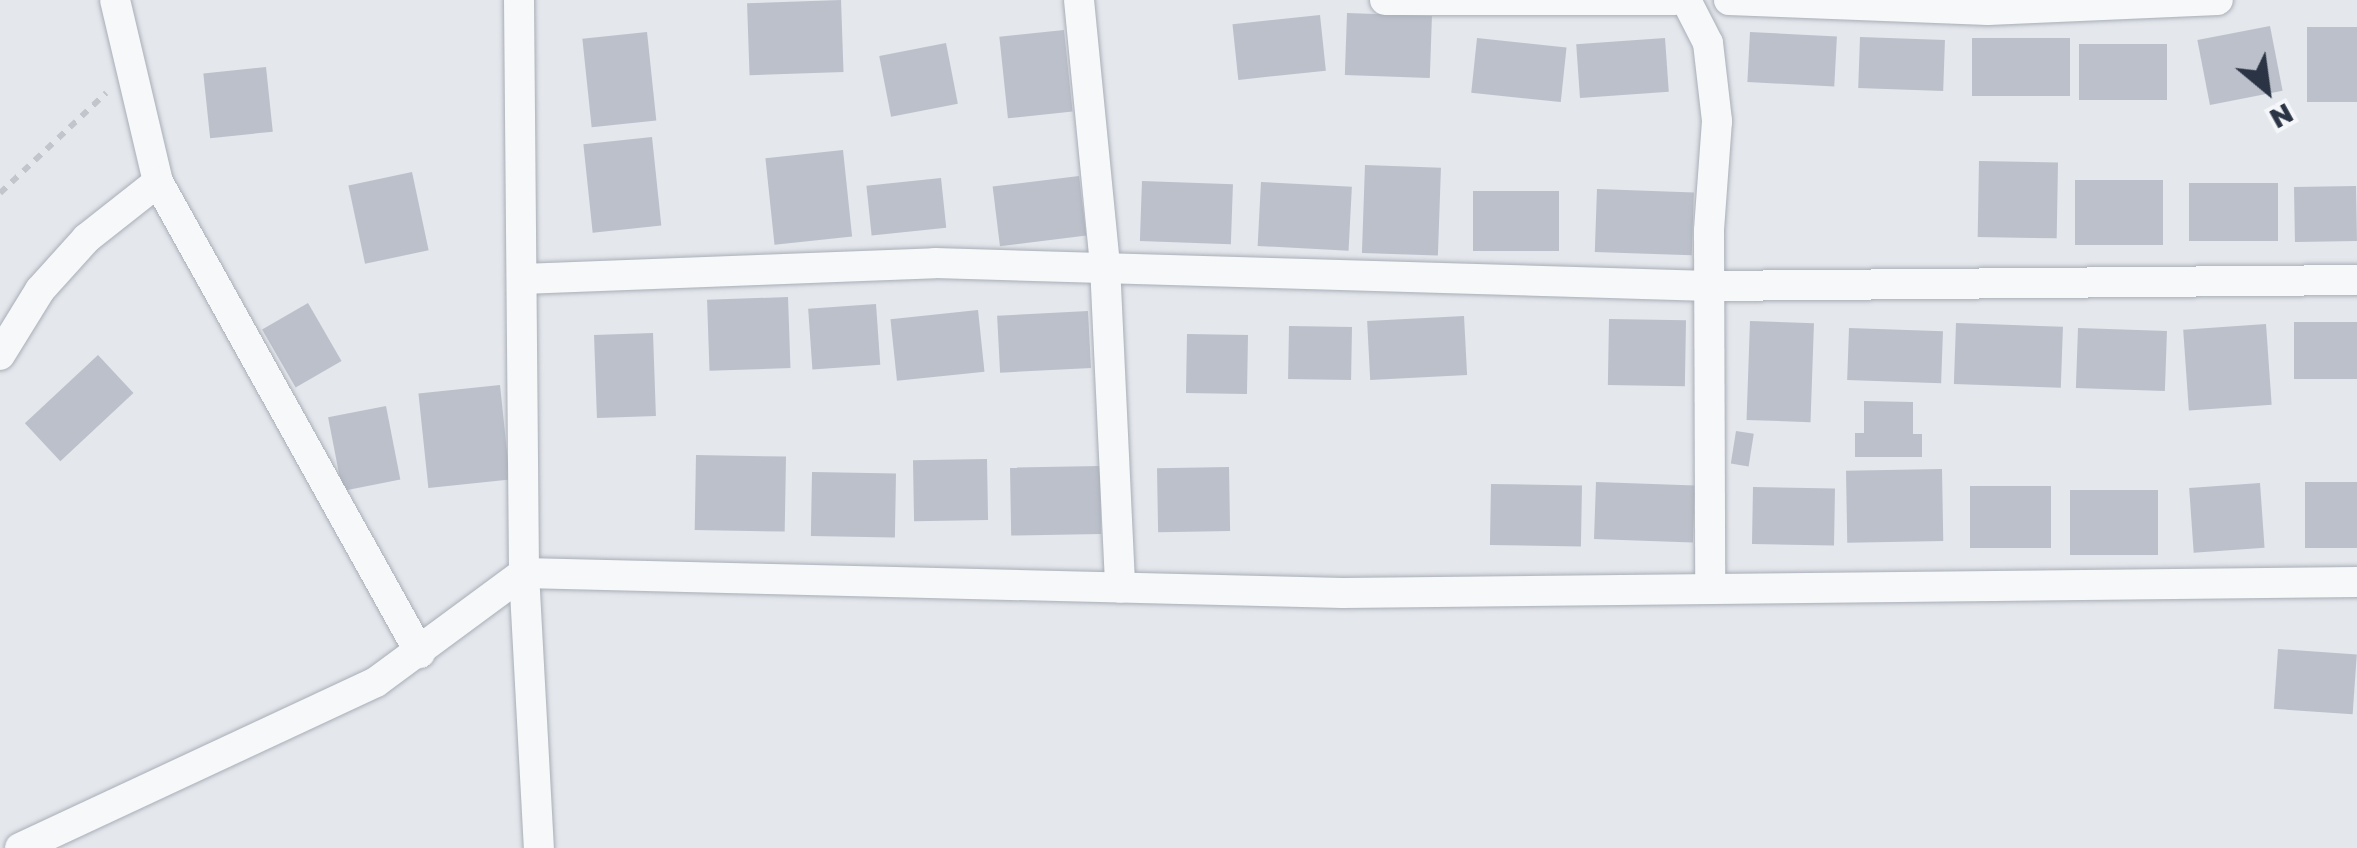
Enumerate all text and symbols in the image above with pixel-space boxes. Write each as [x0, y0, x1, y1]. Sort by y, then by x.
north arrow [2217, 40, 2317, 140]
text: N [2264, 97, 2299, 136]

